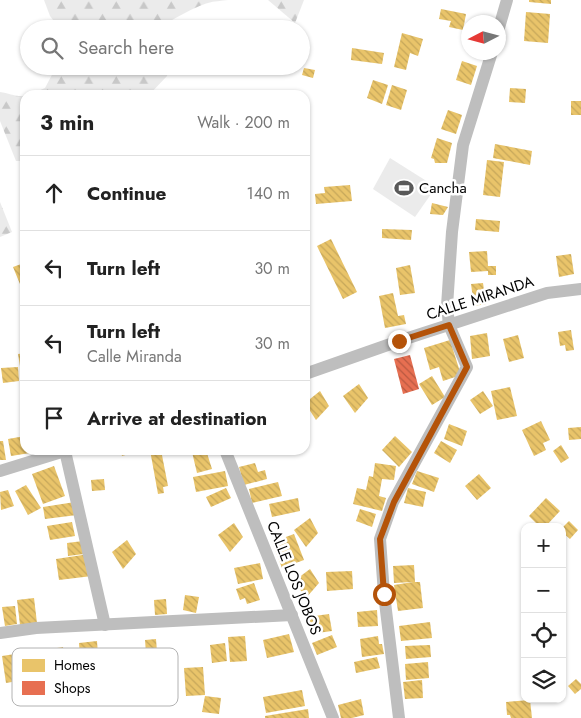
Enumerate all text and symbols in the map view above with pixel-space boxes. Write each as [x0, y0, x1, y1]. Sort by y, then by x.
north arrow [461, 15, 506, 60]
search box [20, 20, 310, 75]
icon: search [38, 34, 66, 62]
text: Search here [78, 34, 174, 61]
text: 3 min [40, 108, 94, 138]
text: Walk · 200 m [197, 111, 290, 134]
sports icon: Cancha [393, 177, 415, 199]
place label: Cancha [419, 177, 467, 199]
icon: ahead [40, 179, 68, 207]
text: Continue [87, 180, 166, 207]
text: 140 m [247, 182, 290, 205]
icon: left [40, 254, 68, 282]
text: Turn left [87, 255, 160, 282]
text: 30 m [254, 257, 290, 280]
street label: CALLE MIRANDA [424, 270, 537, 326]
text: Turn left [87, 318, 160, 345]
icon: left [40, 329, 68, 357]
route end [388, 330, 411, 353]
text: 30 m [254, 332, 290, 355]
text: Calle Miranda [87, 345, 182, 368]
icon: arrive [40, 404, 68, 432]
text: Arrive at destination [87, 405, 267, 432]
street label: CALLE LOS JOBOS [261, 518, 327, 638]
map controls [521, 523, 566, 703]
button: + [521, 523, 566, 568]
button: − [521, 568, 566, 613]
route start [373, 583, 396, 606]
button: locate [521, 613, 566, 658]
legend [12, 648, 178, 706]
text: Homes [54, 655, 96, 675]
button: layers [521, 658, 566, 703]
text: Shops [54, 678, 91, 698]

